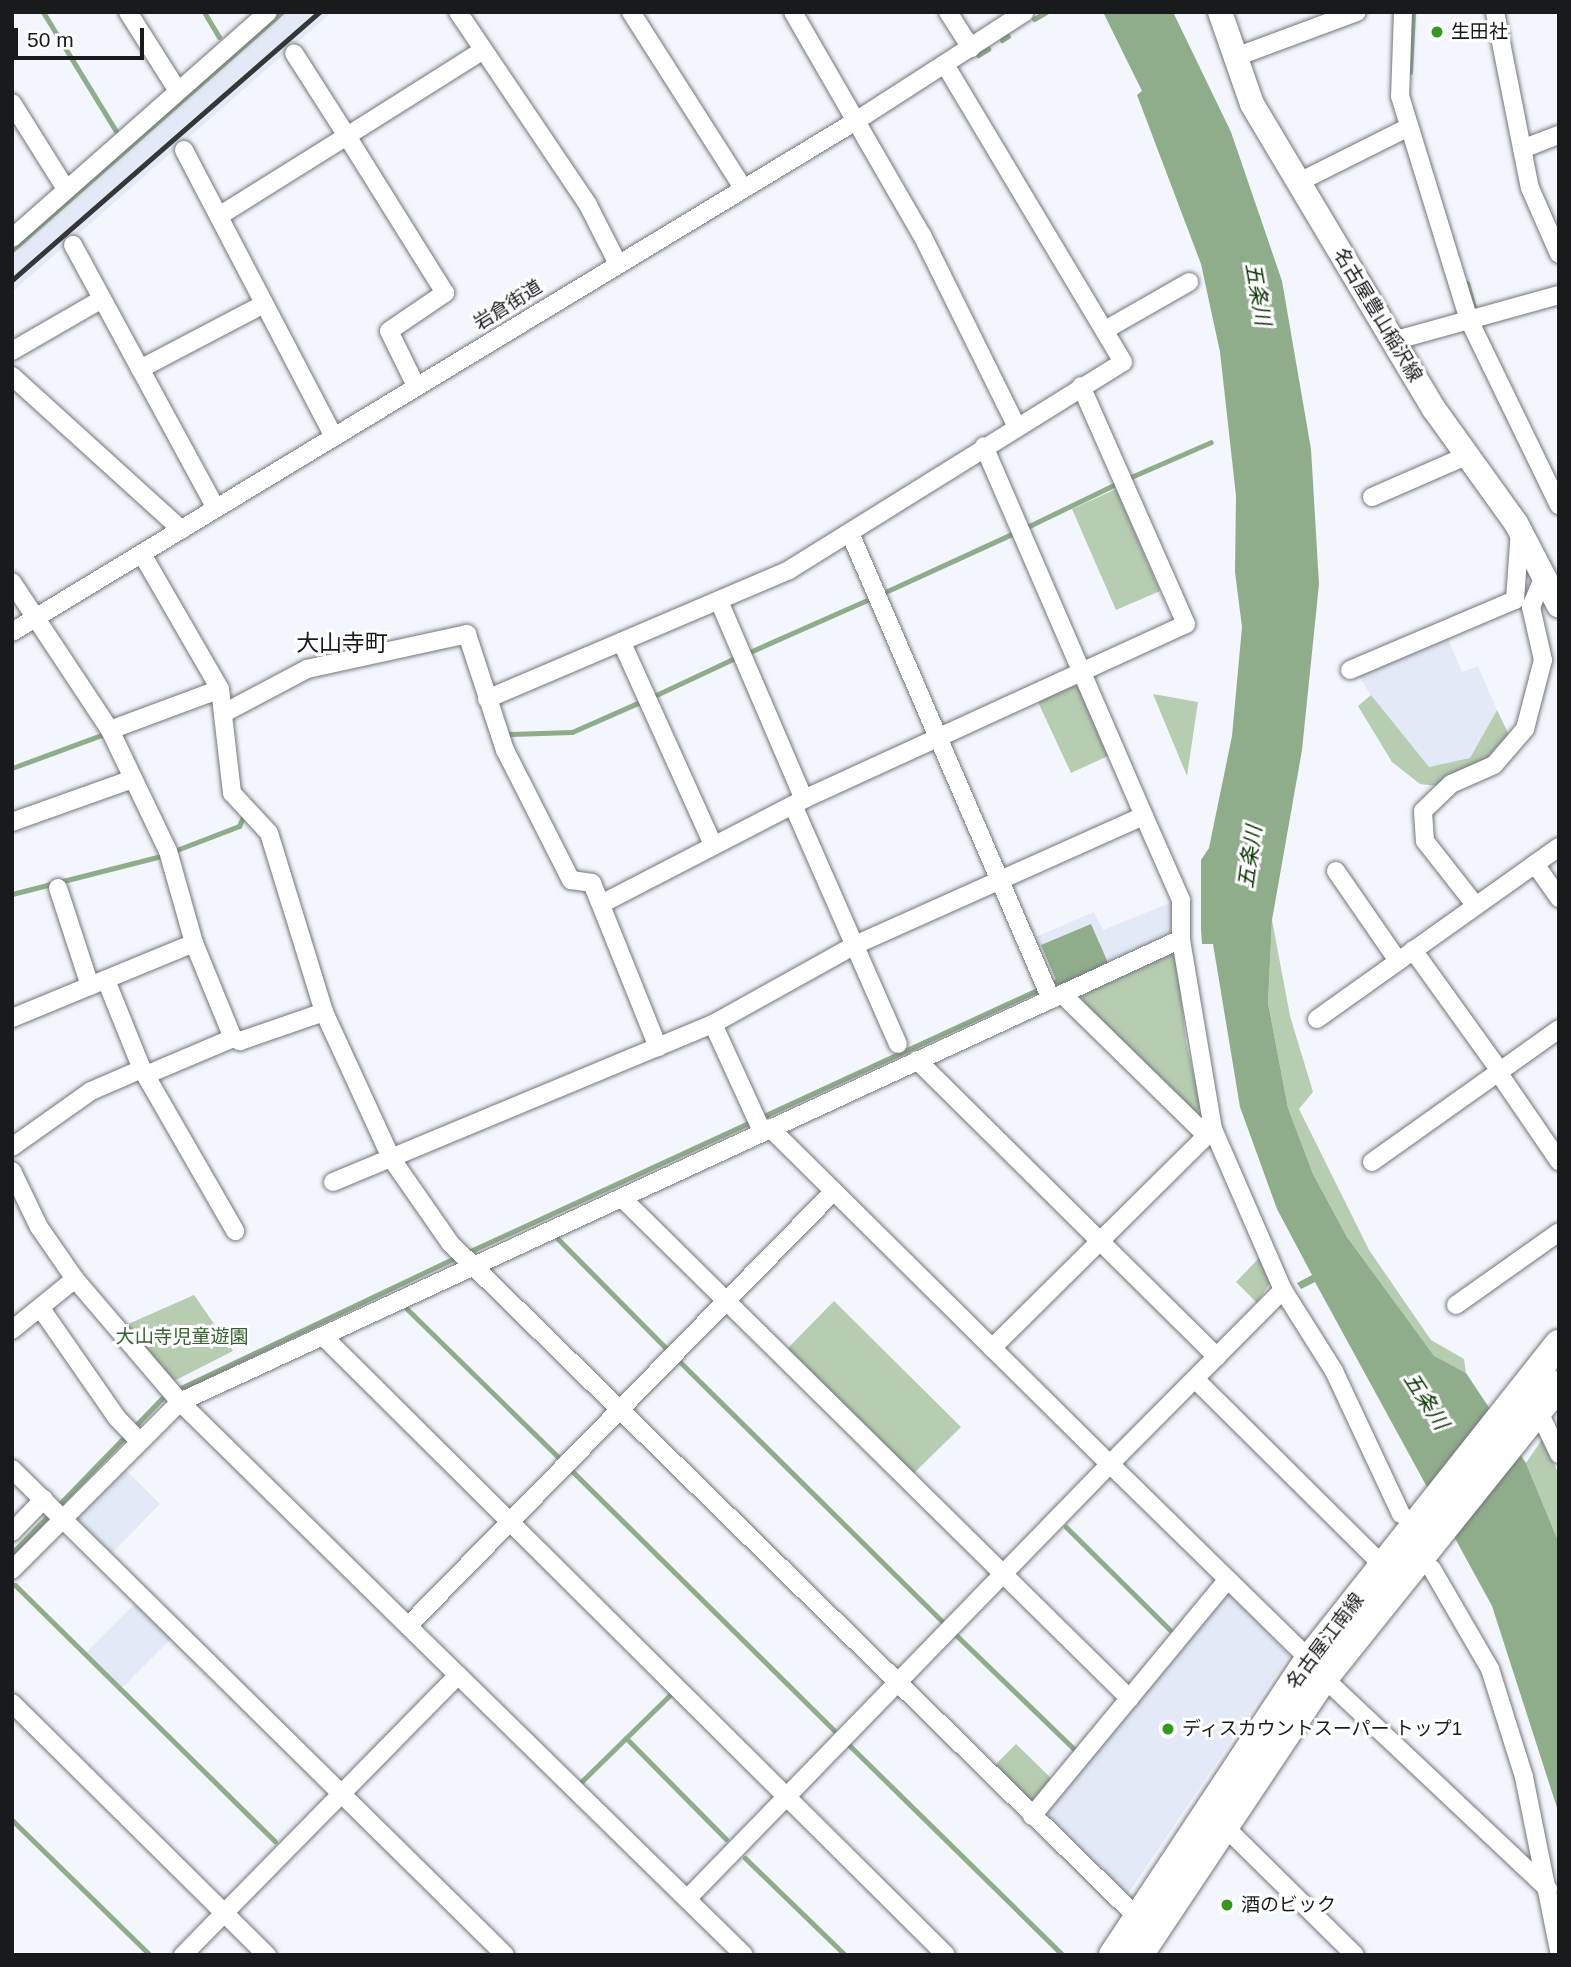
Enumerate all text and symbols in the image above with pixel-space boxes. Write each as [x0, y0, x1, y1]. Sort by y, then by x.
scale bar [18, 14, 147, 58]
place label: 生田社 [1451, 21, 1508, 43]
marker: 生田社 [1429, 24, 1445, 40]
text: 50 m [27, 28, 74, 51]
street label: 名古屋豊山稲沢線 [1329, 244, 1427, 386]
water label: 五条川 [1240, 261, 1276, 327]
street label: 岩倉街道 [470, 275, 546, 335]
district label: 大山寺町 [296, 629, 388, 657]
water label: 五条川 [1233, 824, 1267, 890]
park label: 大山寺児童遊園 [116, 1326, 248, 1348]
water label: 五条川 [1398, 1368, 1454, 1434]
street label: 名古屋江南線 [1282, 1589, 1368, 1693]
place label: ディスカウントスーパー トップ1 [1182, 1718, 1464, 1740]
marker: ディスカウントスーパー トップ1 [1160, 1721, 1176, 1737]
place label: 酒のビック [1241, 1894, 1336, 1916]
marker: 酒のビック [1219, 1897, 1235, 1913]

